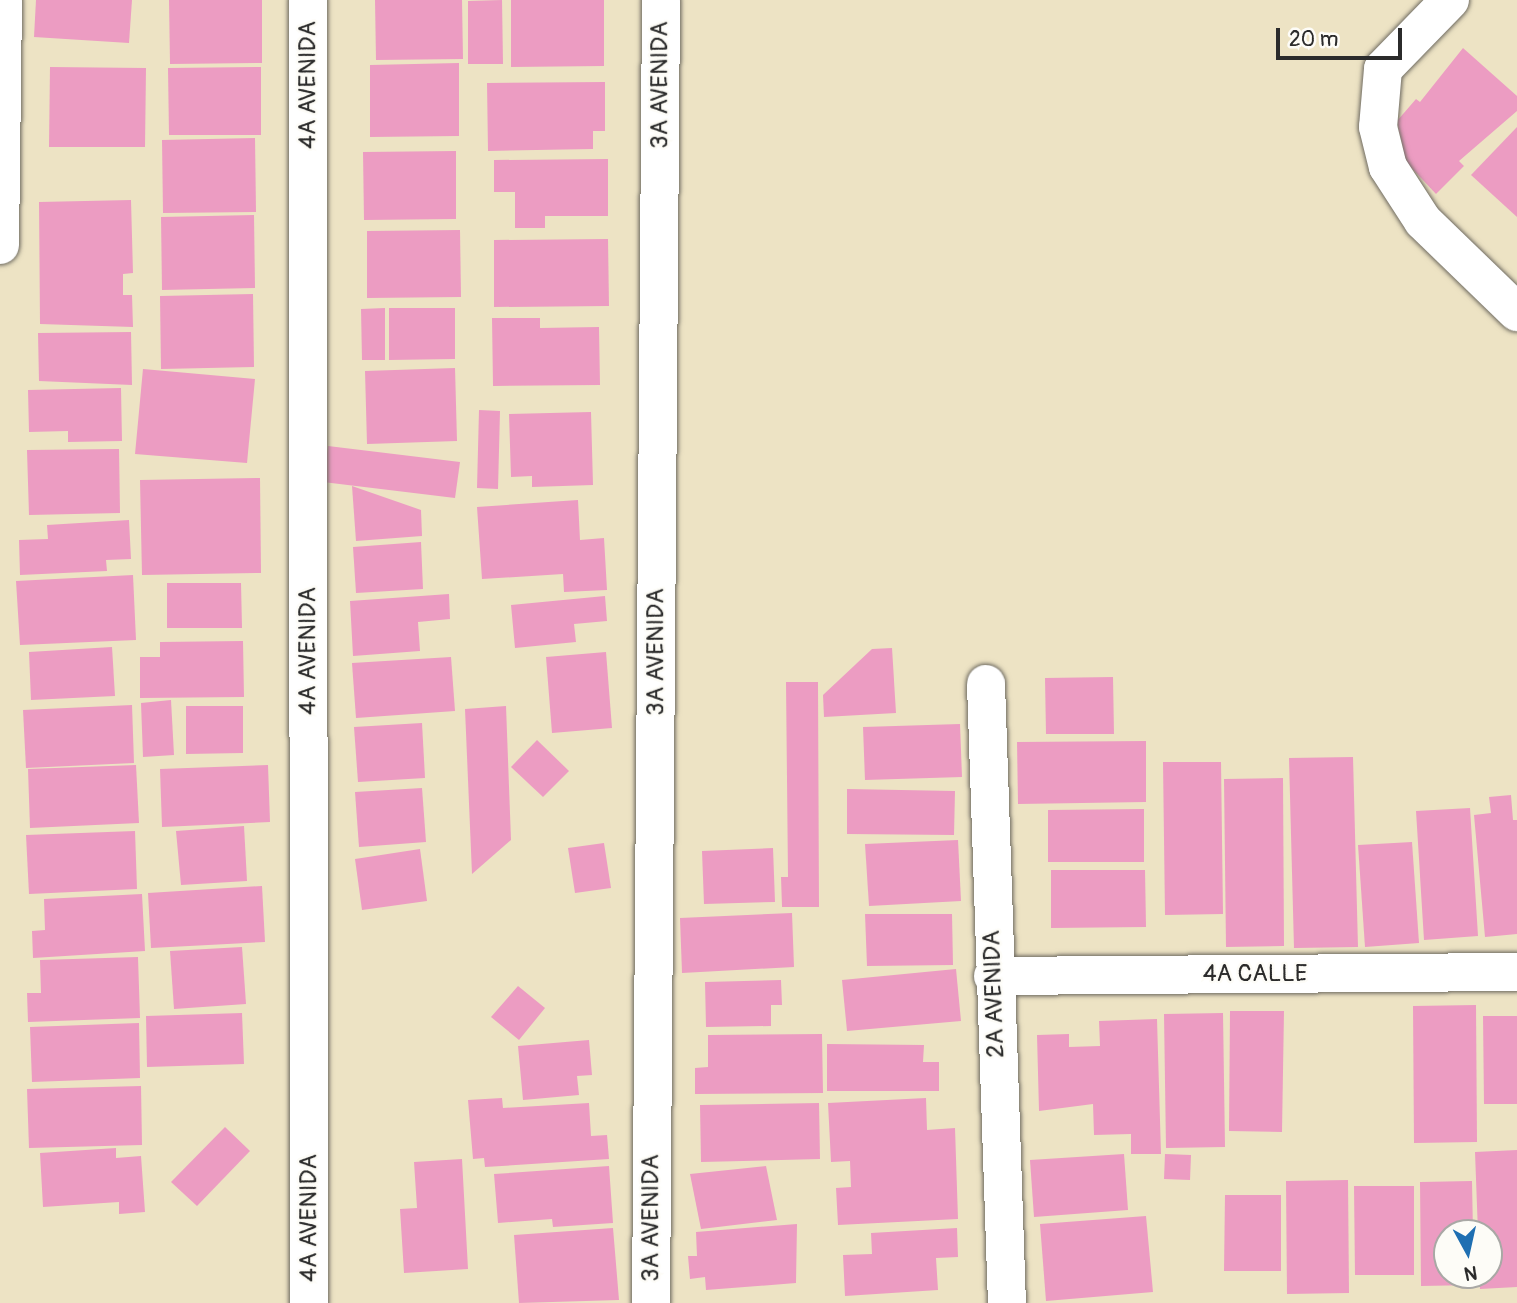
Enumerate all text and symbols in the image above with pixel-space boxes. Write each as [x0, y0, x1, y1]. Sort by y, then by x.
scale bar [1279, 14, 1405, 58]
street label: 4A AVENIDA [294, 21, 322, 149]
street label: 3A AVENIDA [646, 21, 674, 149]
text: 20 m [1289, 26, 1338, 53]
street label: 4A AVENIDA [294, 587, 322, 715]
street label: 3A AVENIDA [642, 588, 670, 716]
street label: 2A AVENIDA [977, 930, 1011, 1058]
street label: 4A CALLE [1203, 960, 1307, 988]
street label: 4A AVENIDA [295, 1154, 323, 1282]
street label: 3A AVENIDA [637, 1154, 665, 1282]
north arrow [1433, 1219, 1503, 1289]
text: N [1463, 1260, 1479, 1286]

